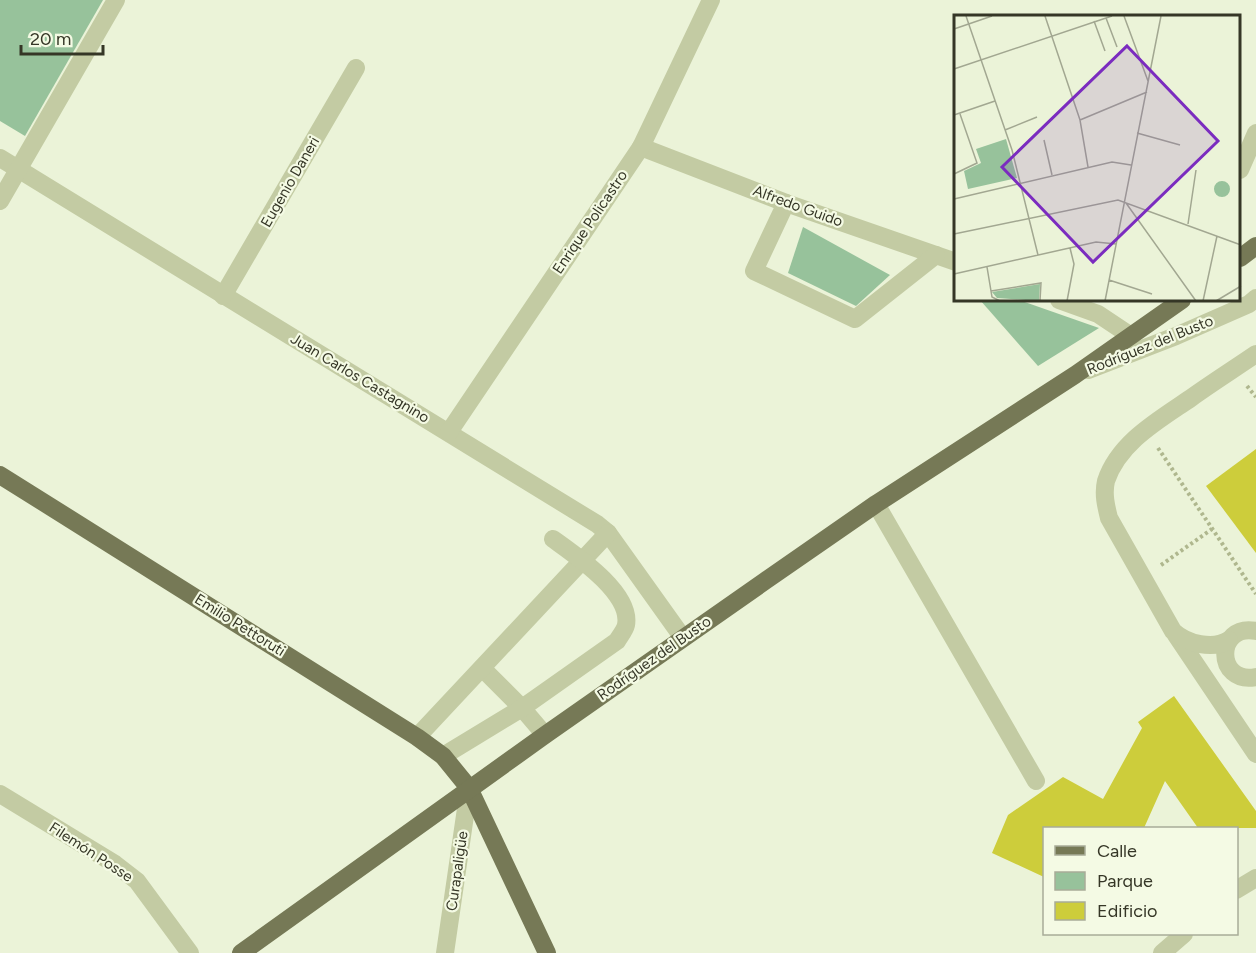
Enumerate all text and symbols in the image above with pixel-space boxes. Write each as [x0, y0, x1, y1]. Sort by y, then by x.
inset map [954, 15, 1241, 302]
scale bar [21, 18, 104, 56]
text: 20 m [30, 28, 71, 50]
street label: Eugenio Daneri [257, 134, 323, 230]
street label: Enrique Policastro [549, 167, 631, 277]
street label: Alfredo Guido [751, 181, 846, 231]
street label: Rodríguez del Busto [1084, 311, 1216, 379]
street label: Juan Carlos Castagnino [287, 329, 433, 427]
street label: Emilio Pettoruti [191, 590, 289, 660]
street label: Rodríguez del Busto [594, 612, 715, 704]
street label: Filemón Posse [46, 818, 136, 886]
legend [1043, 827, 1238, 935]
street label: Curapaligüe [442, 830, 472, 912]
text: Calle [1097, 840, 1137, 862]
text: Parque [1097, 870, 1153, 892]
text: Edificio [1097, 900, 1158, 922]

